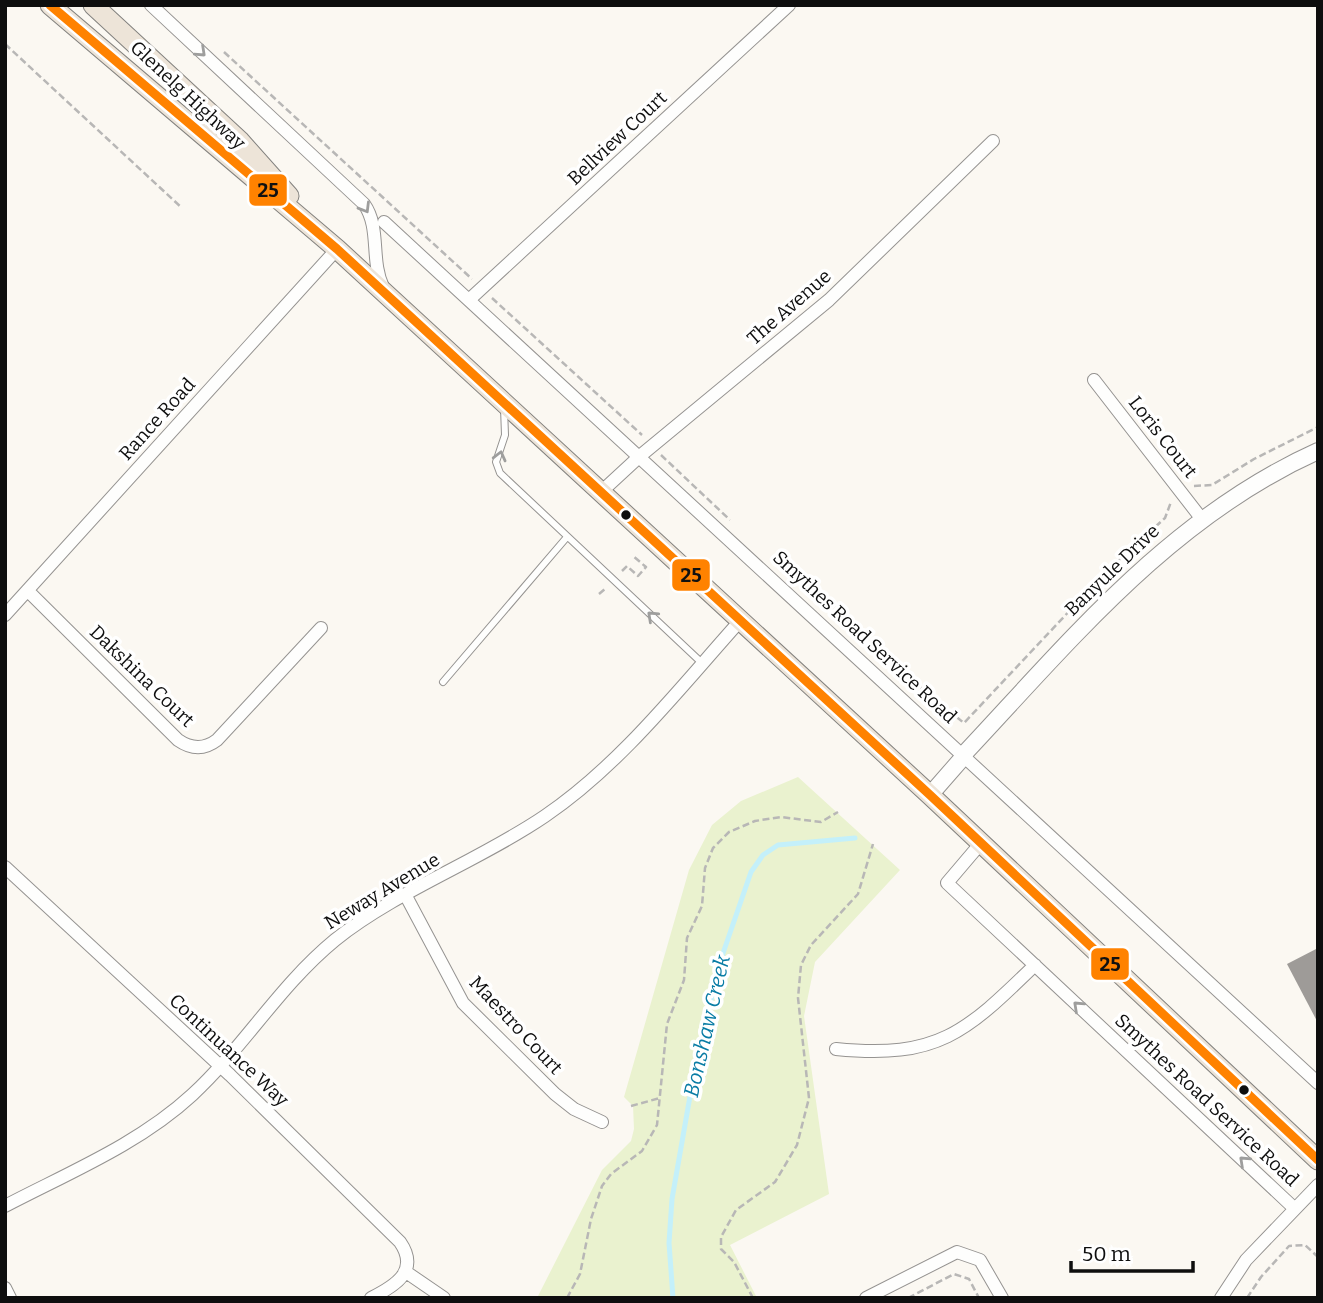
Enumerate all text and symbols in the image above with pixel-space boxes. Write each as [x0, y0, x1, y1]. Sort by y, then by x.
street label: Glenelg Highway [126, 36, 251, 155]
one-way arrow [193, 43, 206, 56]
street label: Bellview Court [563, 86, 671, 190]
line badge: 25 [248, 173, 288, 207]
text: 25 [257, 179, 279, 202]
one-way arrow [357, 201, 370, 214]
street label: The Avenue [742, 264, 836, 350]
street label: Rance Road [114, 373, 200, 465]
street label: Loris Court [1124, 391, 1202, 483]
one-way arrow [491, 451, 506, 463]
unlabelled marker [619, 508, 633, 522]
street label: Banyule Drive [1060, 519, 1164, 621]
street label: Smythes Road Service Road [768, 546, 962, 728]
line badge: 25 [671, 558, 711, 592]
text: 25 [680, 564, 702, 587]
one-way arrow [647, 612, 660, 624]
street label: Dakshina Court [85, 620, 199, 732]
street label: Neway Avenue [320, 848, 444, 934]
line badge: 25 [1090, 947, 1130, 981]
water label: Bonshaw Creek [678, 952, 736, 1100]
text: 25 [1099, 953, 1121, 976]
street label: Maestro Court [465, 971, 567, 1079]
street label: Continuance Way [165, 989, 294, 1112]
one-way arrow [1073, 1001, 1086, 1014]
street label: Smythes Road Service Road [1110, 1009, 1304, 1191]
unlabelled marker [1237, 1083, 1251, 1097]
one-way arrow [1239, 1157, 1252, 1170]
scale bar [1071, 1230, 1194, 1274]
text: 50 m [1082, 1241, 1131, 1267]

